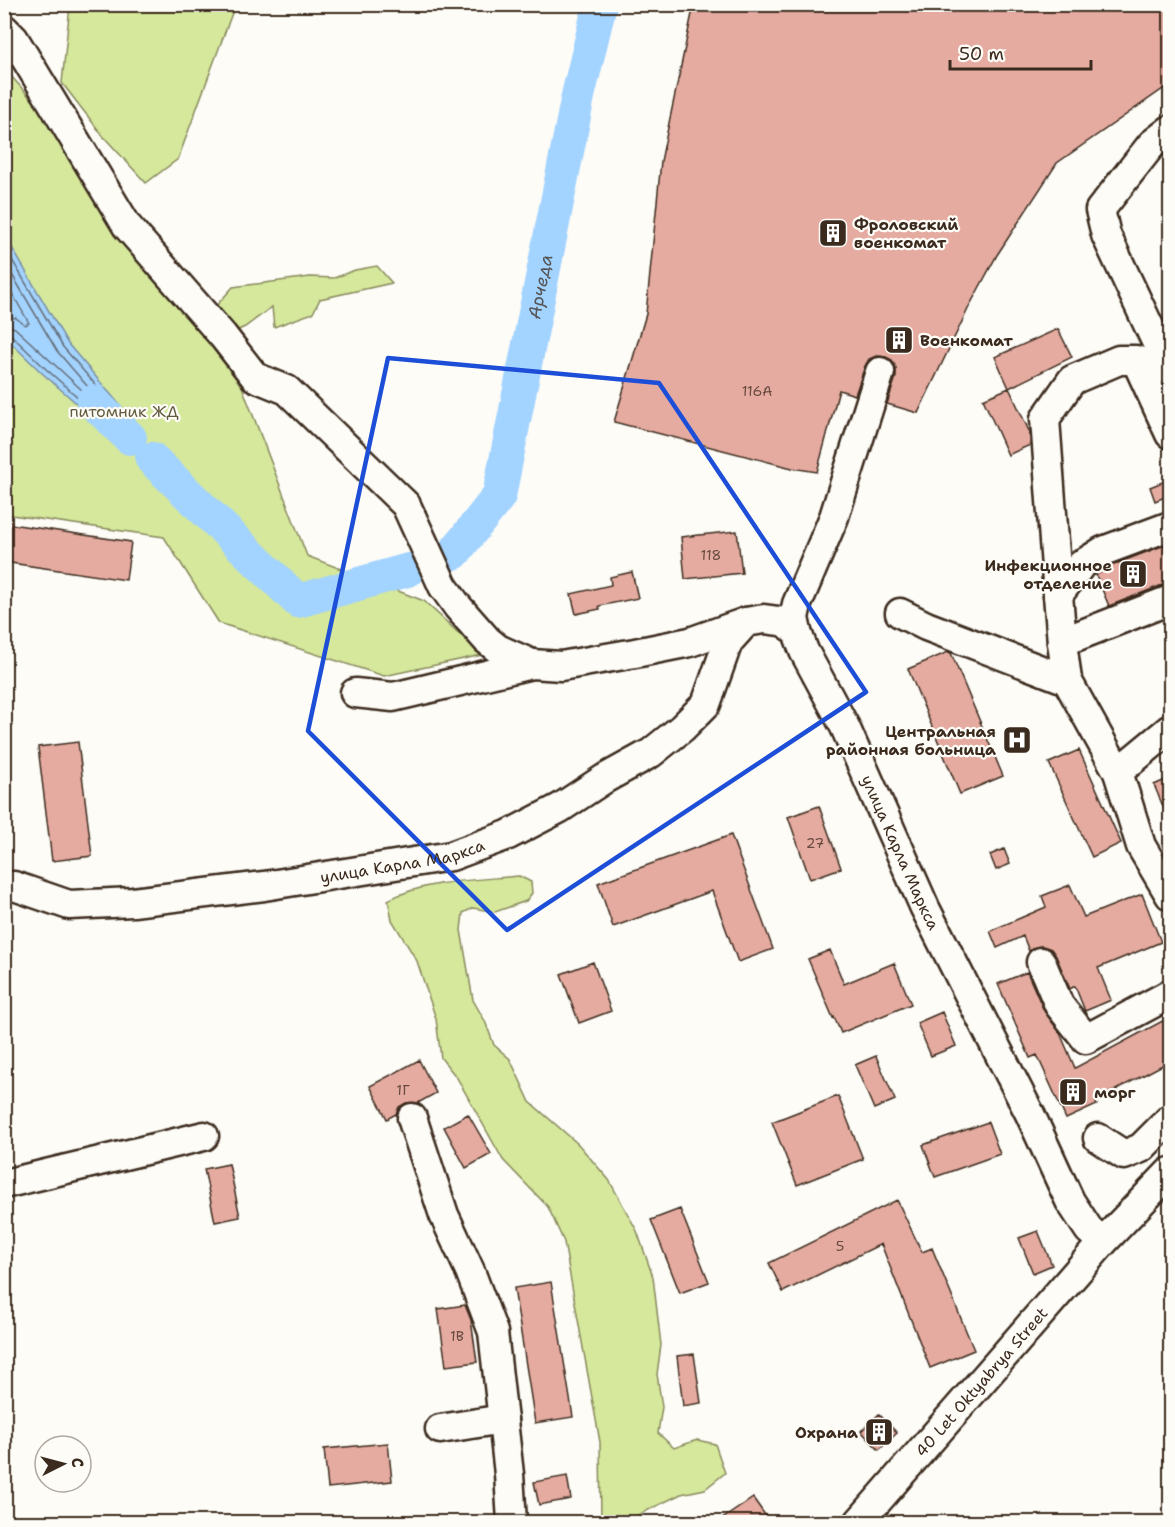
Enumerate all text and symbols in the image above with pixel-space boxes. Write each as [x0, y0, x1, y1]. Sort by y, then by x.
scale bar [950, 33, 1091, 71]
text: 50 m [959, 42, 1004, 66]
place label: Фроловский военкомат [854, 214, 958, 253]
building icon: Фроловский военкомат [817, 217, 849, 249]
water label: Арчеда [522, 252, 558, 321]
building icon: Военкомат [883, 324, 915, 356]
place label: Военкомат [920, 330, 1013, 351]
house number: 116А [742, 382, 772, 400]
park label: питомник ЖД [70, 401, 178, 422]
house number: 118 [701, 546, 721, 564]
place label: Инфекционное отделение [985, 555, 1112, 594]
building icon: Инфекционное отделение [1117, 558, 1149, 590]
place label: Центральная районная больница [826, 721, 996, 760]
hospital icon: Центральная районная больница [1001, 724, 1033, 756]
street label: улица Карла Маркса [857, 772, 944, 933]
street label: улица Карла Маркса [319, 834, 488, 888]
house number: 27 [806, 834, 824, 852]
building icon: морг [1057, 1076, 1089, 1108]
house number: 1Г [396, 1081, 410, 1099]
place label: морг [1094, 1082, 1137, 1103]
house number: 5 [836, 1237, 844, 1255]
street label: 40 Let Oktyabrya Street [911, 1303, 1052, 1461]
house number: 1В [450, 1327, 464, 1345]
building icon: Охрана [863, 1416, 895, 1448]
place label: Охрана [795, 1422, 858, 1443]
north arrow [33, 1434, 93, 1494]
text: С [66, 1456, 88, 1469]

